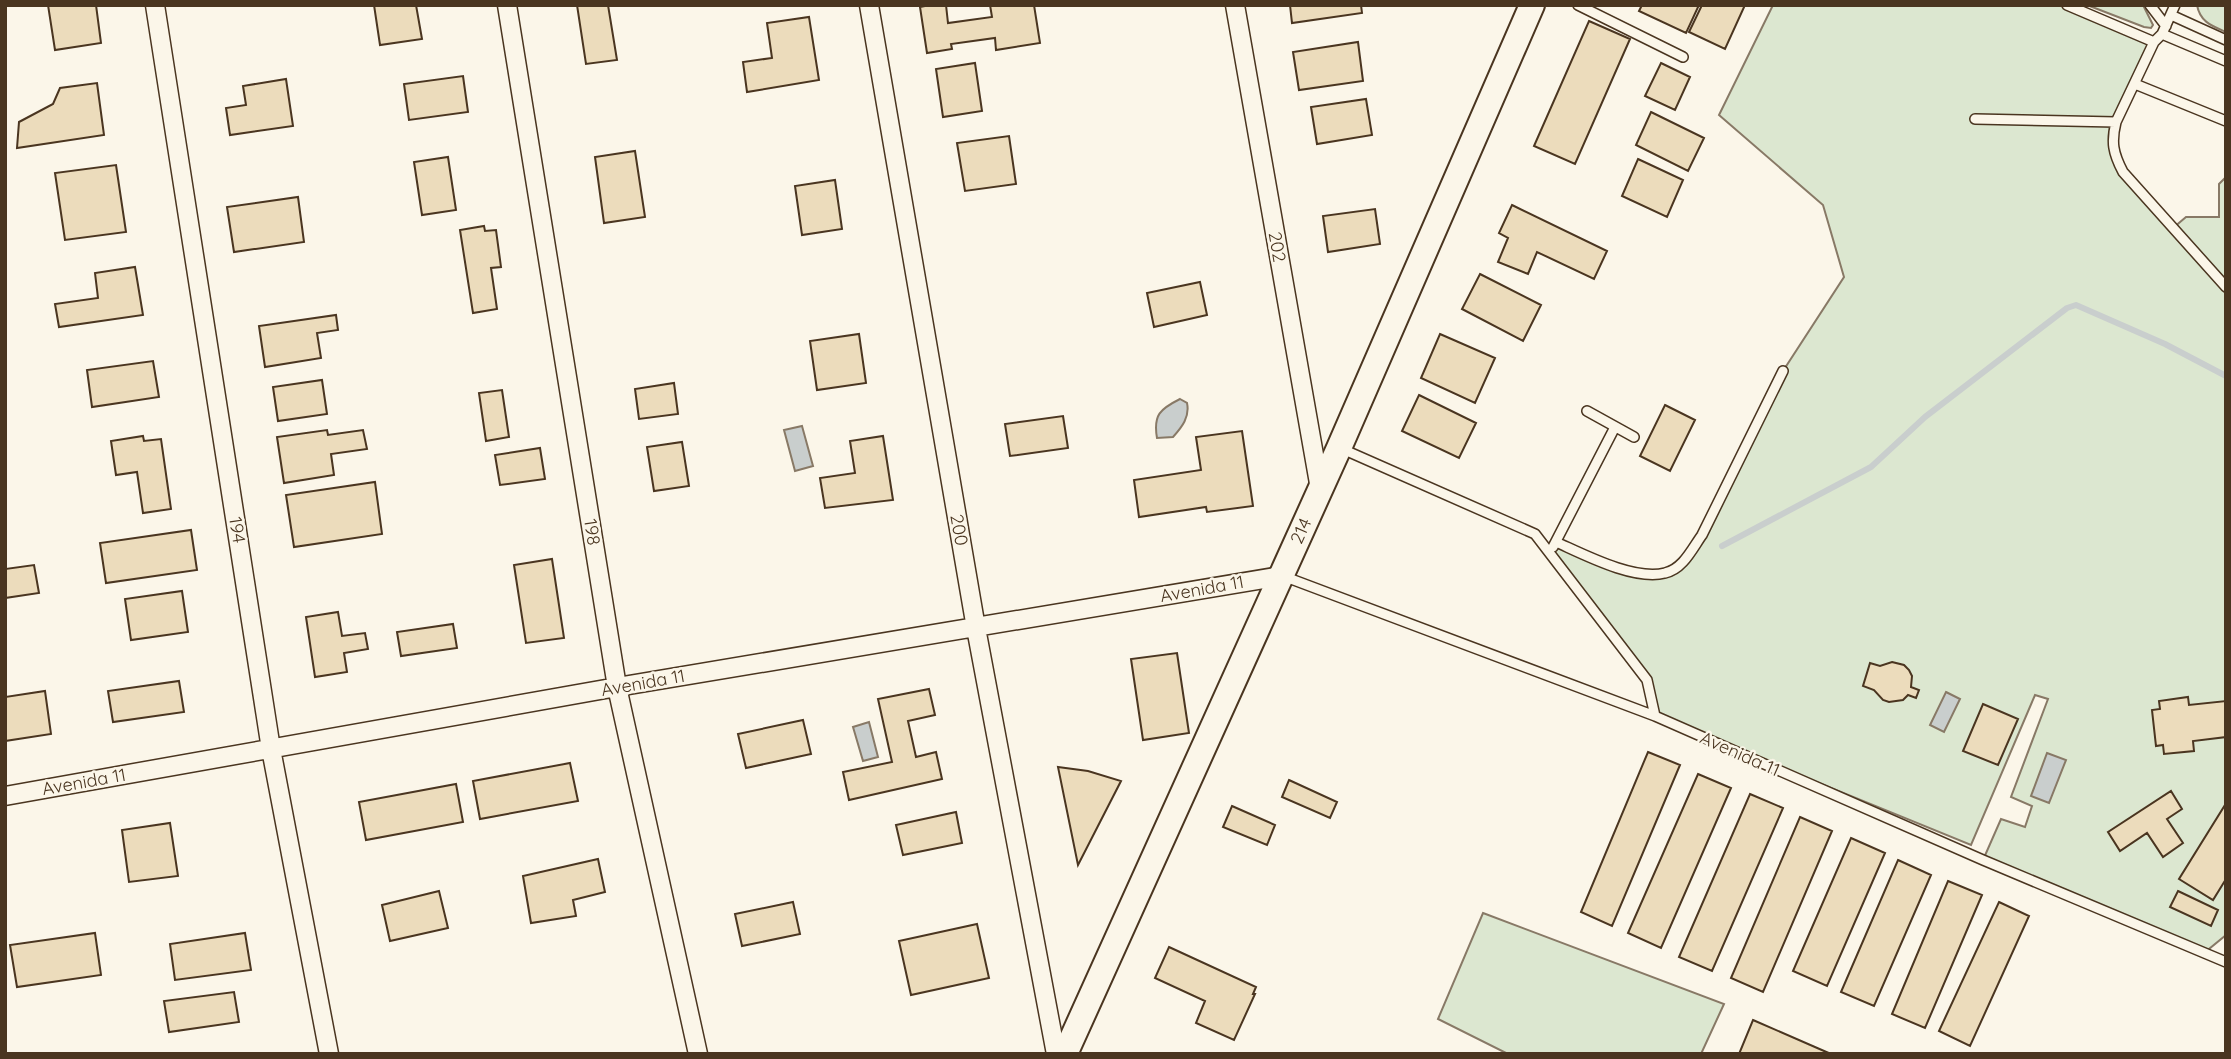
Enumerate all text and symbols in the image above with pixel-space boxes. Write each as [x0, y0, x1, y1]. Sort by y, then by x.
street label: 202 [1264, 230, 1291, 264]
street label: 200 [945, 512, 974, 547]
street label: 214 [1285, 514, 1316, 547]
street label: 194 [224, 515, 251, 545]
street label: 198 [579, 517, 606, 547]
street label: Avenida 11 [1158, 570, 1246, 607]
street label: Avenida 11 [599, 664, 687, 701]
street label: Avenida 11 [1697, 726, 1784, 781]
street label: Avenida 11 [40, 763, 128, 800]

